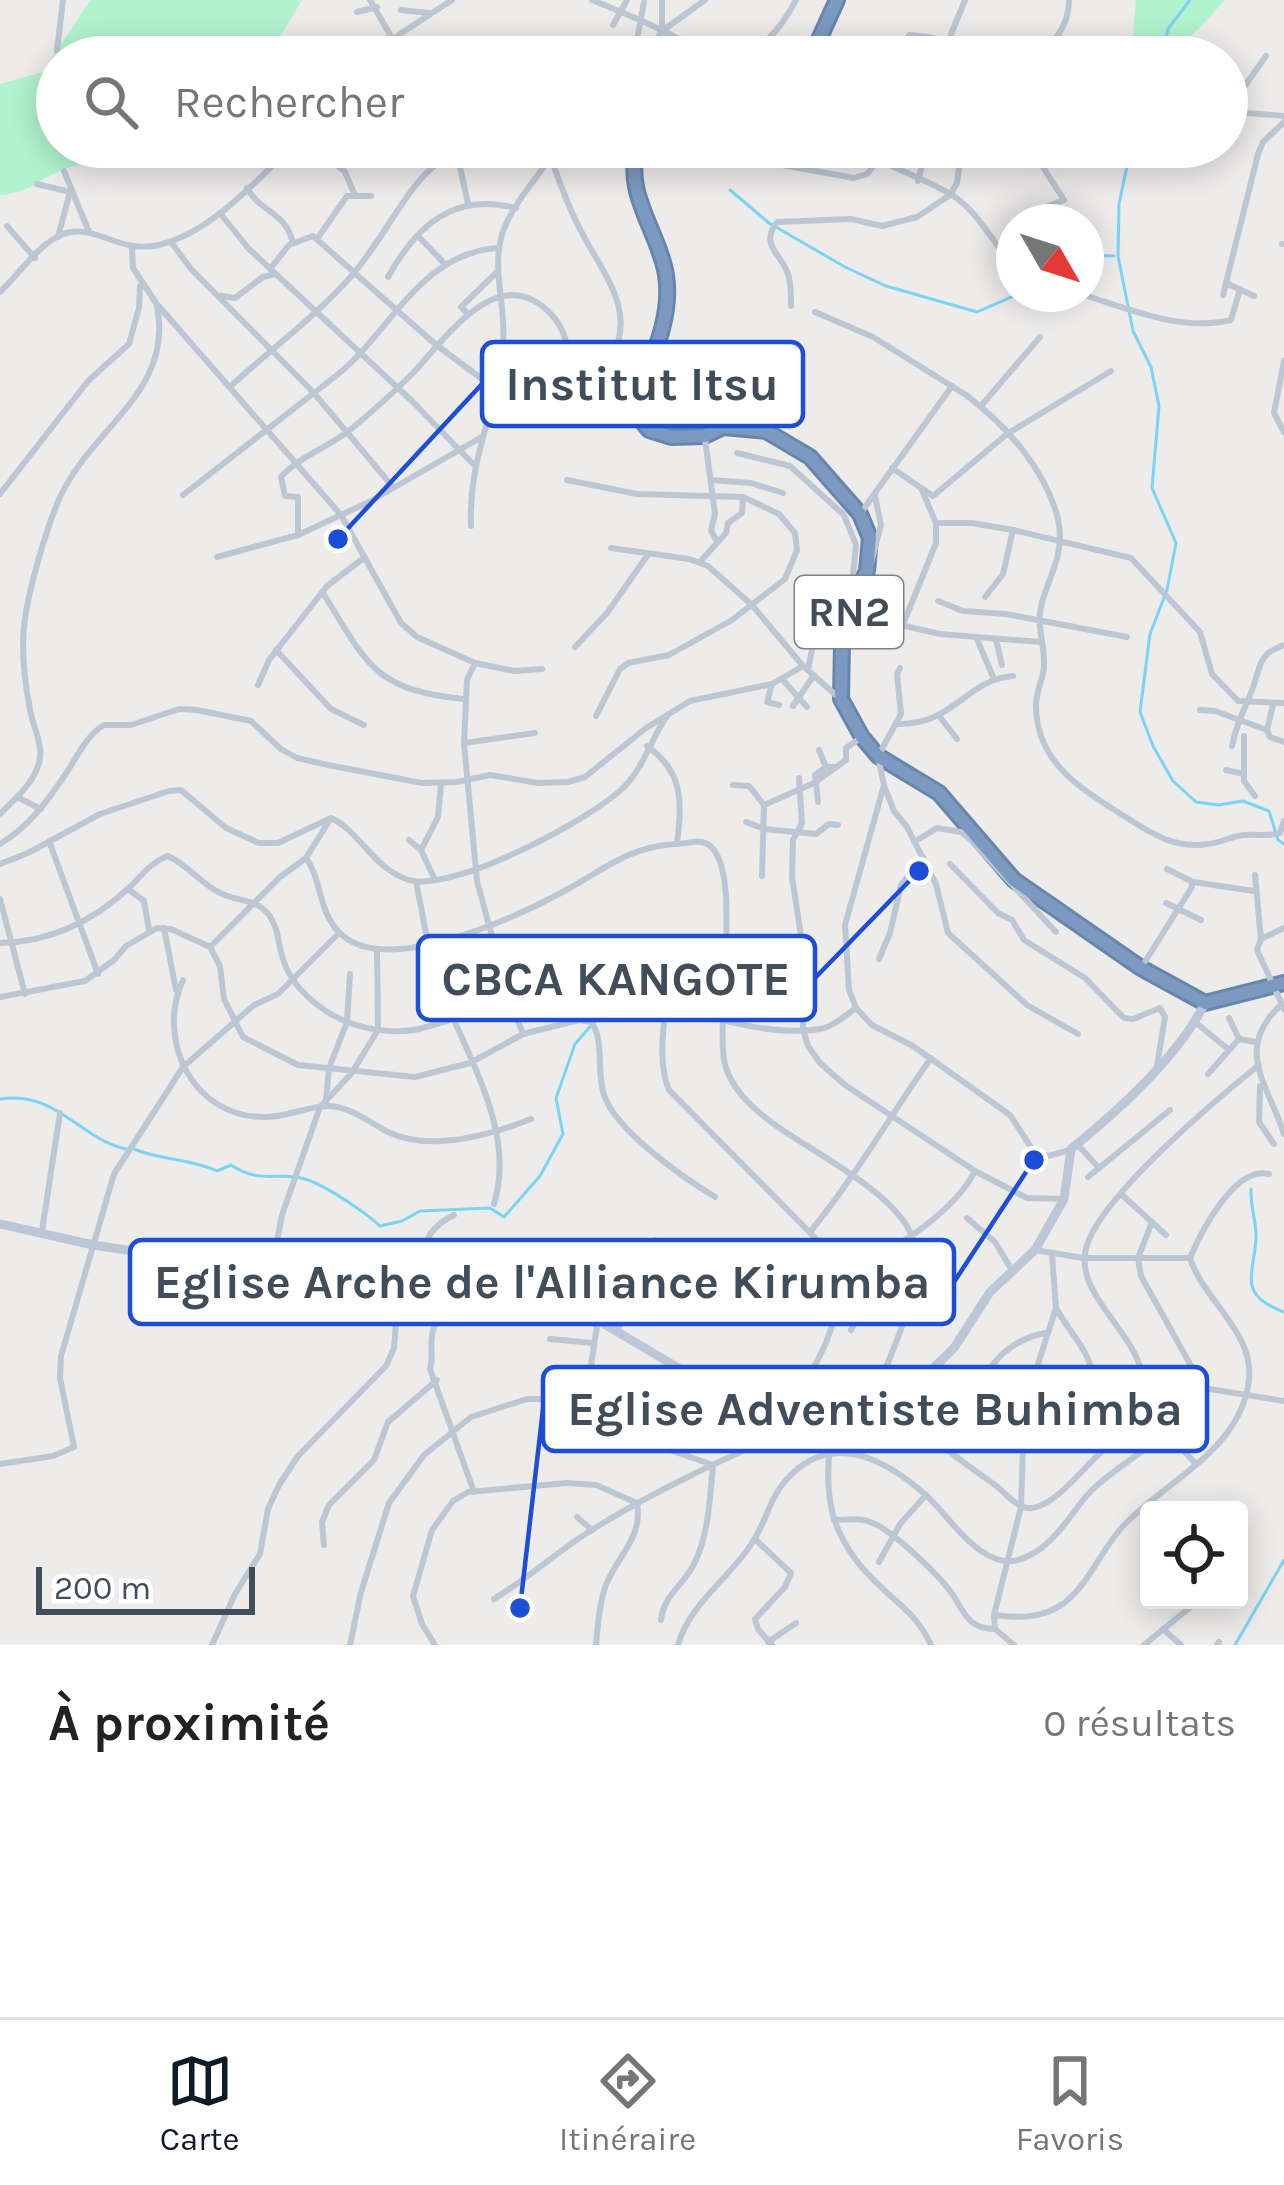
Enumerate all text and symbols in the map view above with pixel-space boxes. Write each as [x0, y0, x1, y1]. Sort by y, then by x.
search box [36, 36, 1248, 168]
icon: search [78, 69, 144, 135]
text: Rechercher [174, 76, 404, 128]
north arrow [996, 204, 1104, 312]
callout: Institut Itsu [482, 342, 803, 426]
text: Institut Itsu [505, 356, 779, 412]
road number: RN2 [795, 576, 903, 648]
callout: CBCA KANGOTE [418, 936, 815, 1020]
text: CBCA KANGOTE [442, 951, 790, 1007]
callout: Eglise Arche de l'Alliance Kirumba [130, 1240, 954, 1324]
text: Eglise Arche de l'Alliance Kirumba [154, 1254, 930, 1310]
callout: Eglise Adventiste Buhimba [543, 1367, 1207, 1451]
text: Eglise Adventiste Buhimba [567, 1381, 1183, 1437]
map controls [1140, 1501, 1248, 1609]
button: locate [1140, 1501, 1248, 1609]
scale bar [36, 1561, 255, 1614]
text: 200 m [54, 1569, 151, 1607]
text: À proximité [48, 1693, 330, 1753]
text: 0 résultats [1043, 1700, 1236, 1746]
tab: Carte [160, 2048, 239, 2158]
tab: Itinéraire [559, 2048, 696, 2158]
tab: Favoris [1016, 2048, 1124, 2158]

